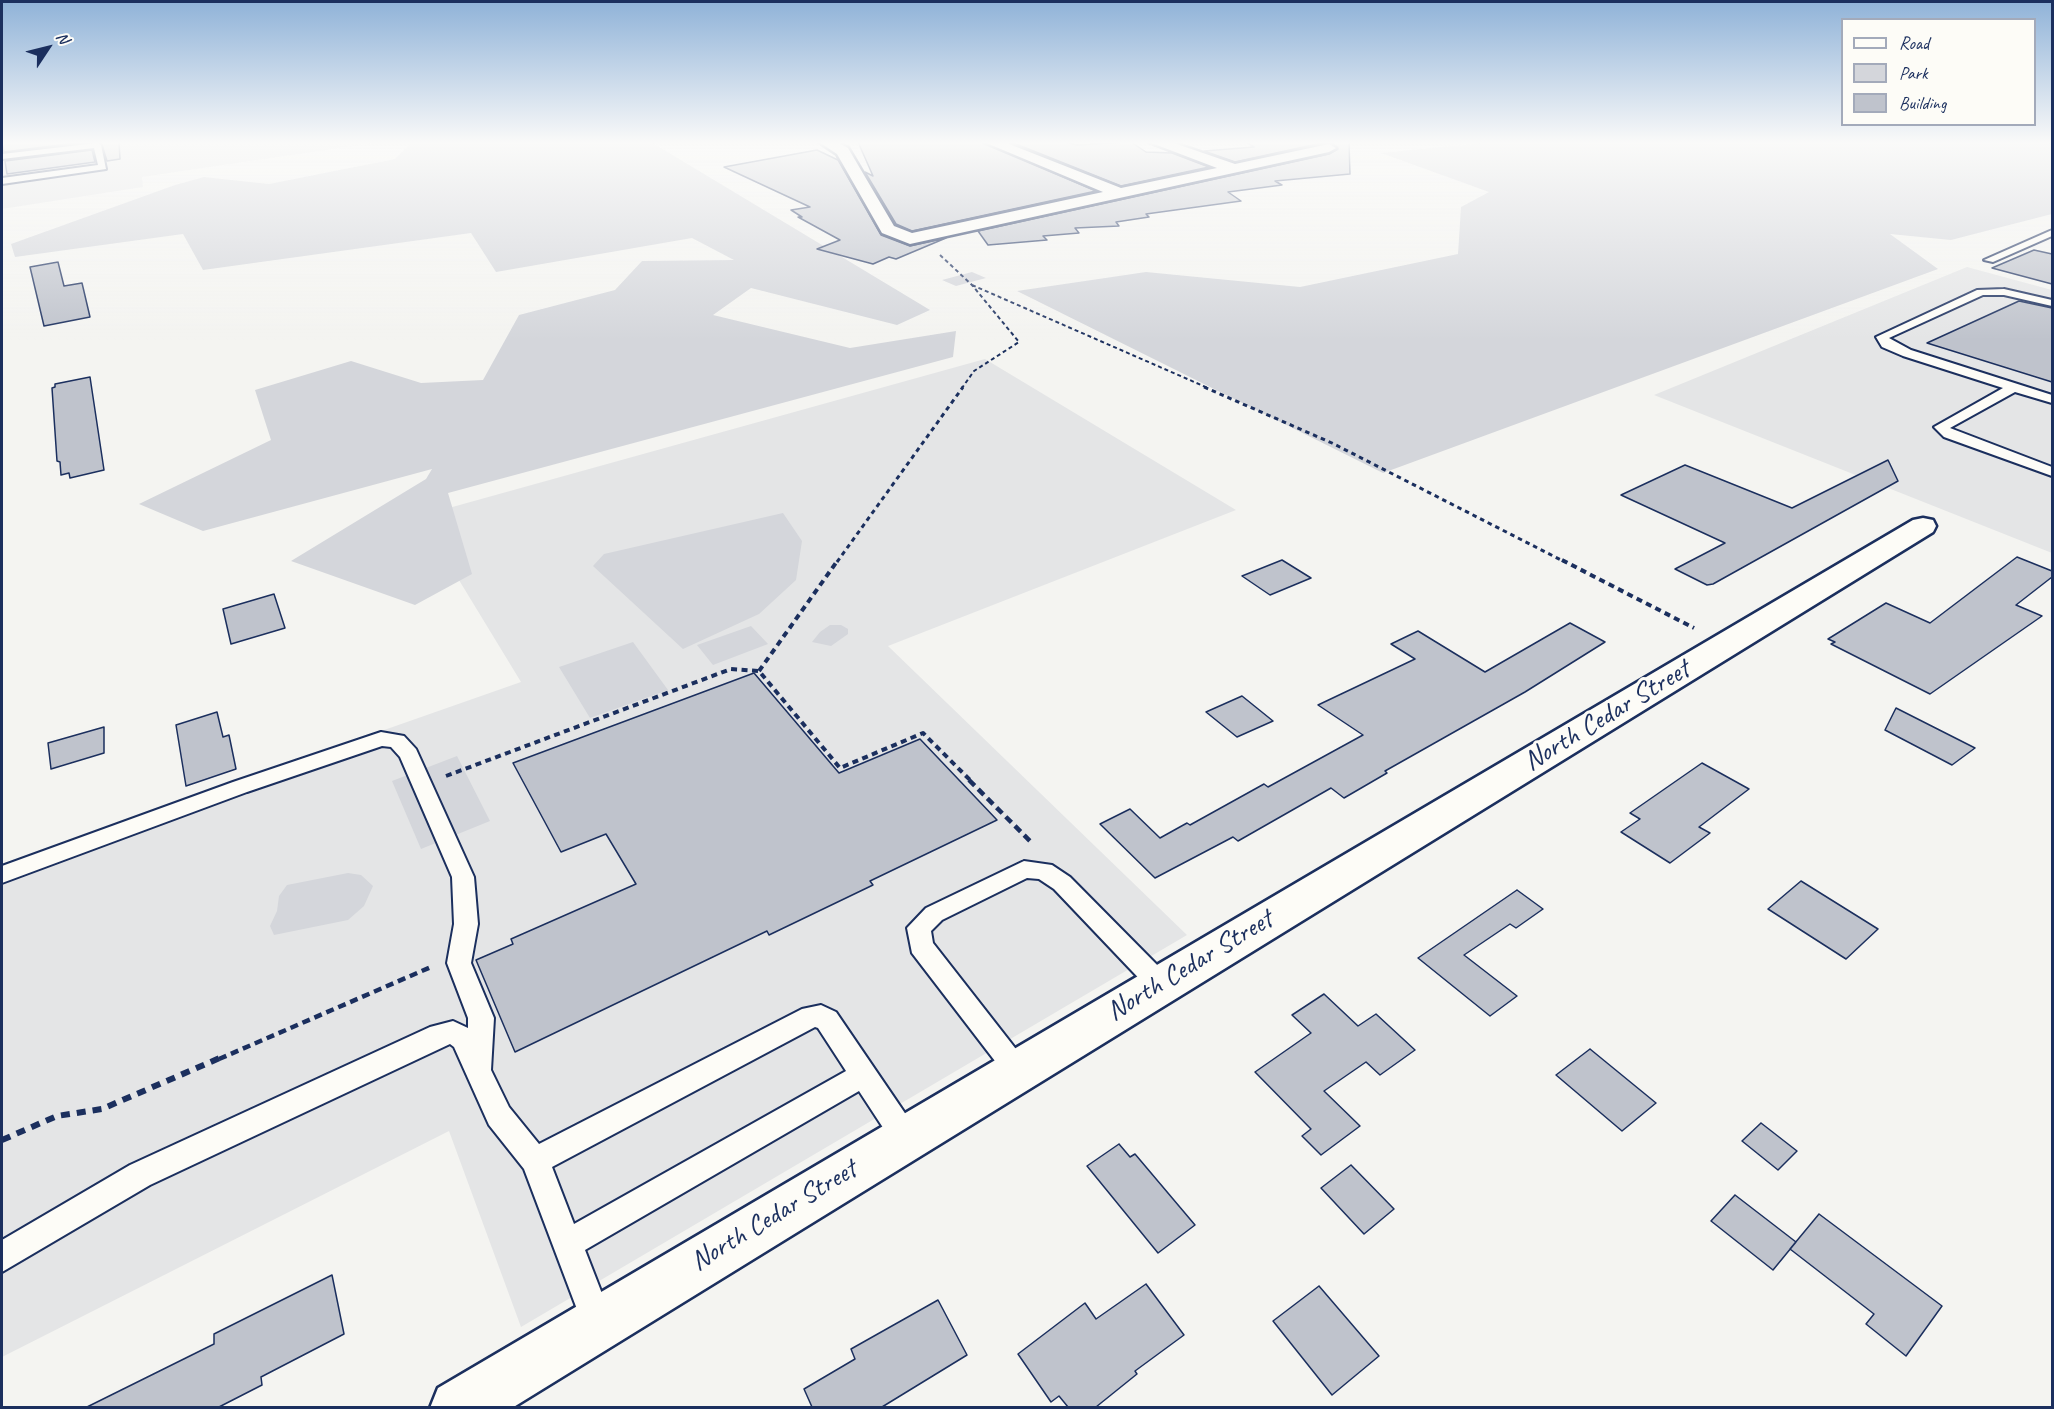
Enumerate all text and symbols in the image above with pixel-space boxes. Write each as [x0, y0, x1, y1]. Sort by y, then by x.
north arrow [18, 18, 78, 78]
legend [1841, 18, 2036, 126]
text: N [52, 28, 74, 47]
text: Road [1899, 32, 1929, 54]
text: Park [1899, 62, 1928, 84]
text: Building [1899, 92, 1946, 114]
street label: North Cedar Street [1518, 653, 1696, 779]
street label: North Cedar Street [1101, 903, 1279, 1029]
street label: North Cedar Street [685, 1153, 863, 1279]

